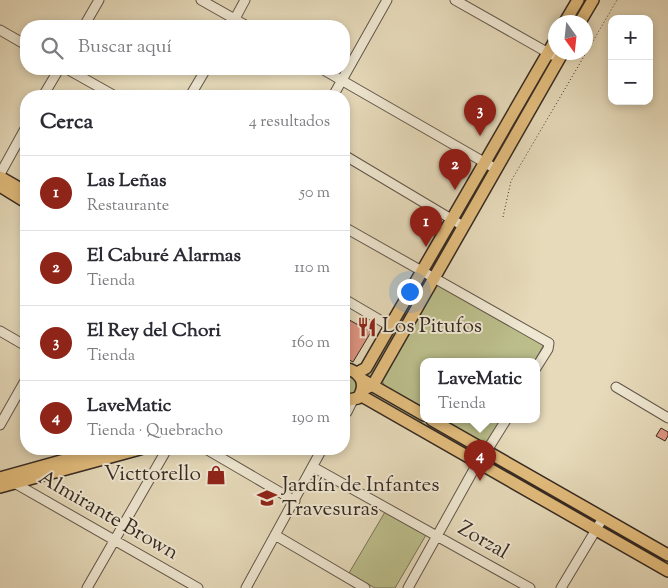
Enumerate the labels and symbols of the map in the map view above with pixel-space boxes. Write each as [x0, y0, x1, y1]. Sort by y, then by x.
north arrow [548, 15, 593, 60]
pin: 3 [464, 95, 496, 136]
pin: 2 [439, 149, 471, 190]
pin: 1 [410, 206, 442, 247]
your location [397, 279, 423, 305]
place label: Los Pitufos [382, 312, 482, 342]
restaurant icon: Los Pitufos [356, 316, 378, 338]
pin: 4 [464, 440, 496, 481]
place label: Victtorello [104, 460, 201, 490]
street label: Almirante Brown [32, 464, 184, 568]
shop icon: Victtorello [205, 464, 227, 486]
place label: Jardín de Infantes Travesuras [281, 471, 440, 525]
school or university icon: Jardín de Infantes Travesuras [256, 487, 278, 509]
street label: Zorzal [452, 514, 514, 568]

